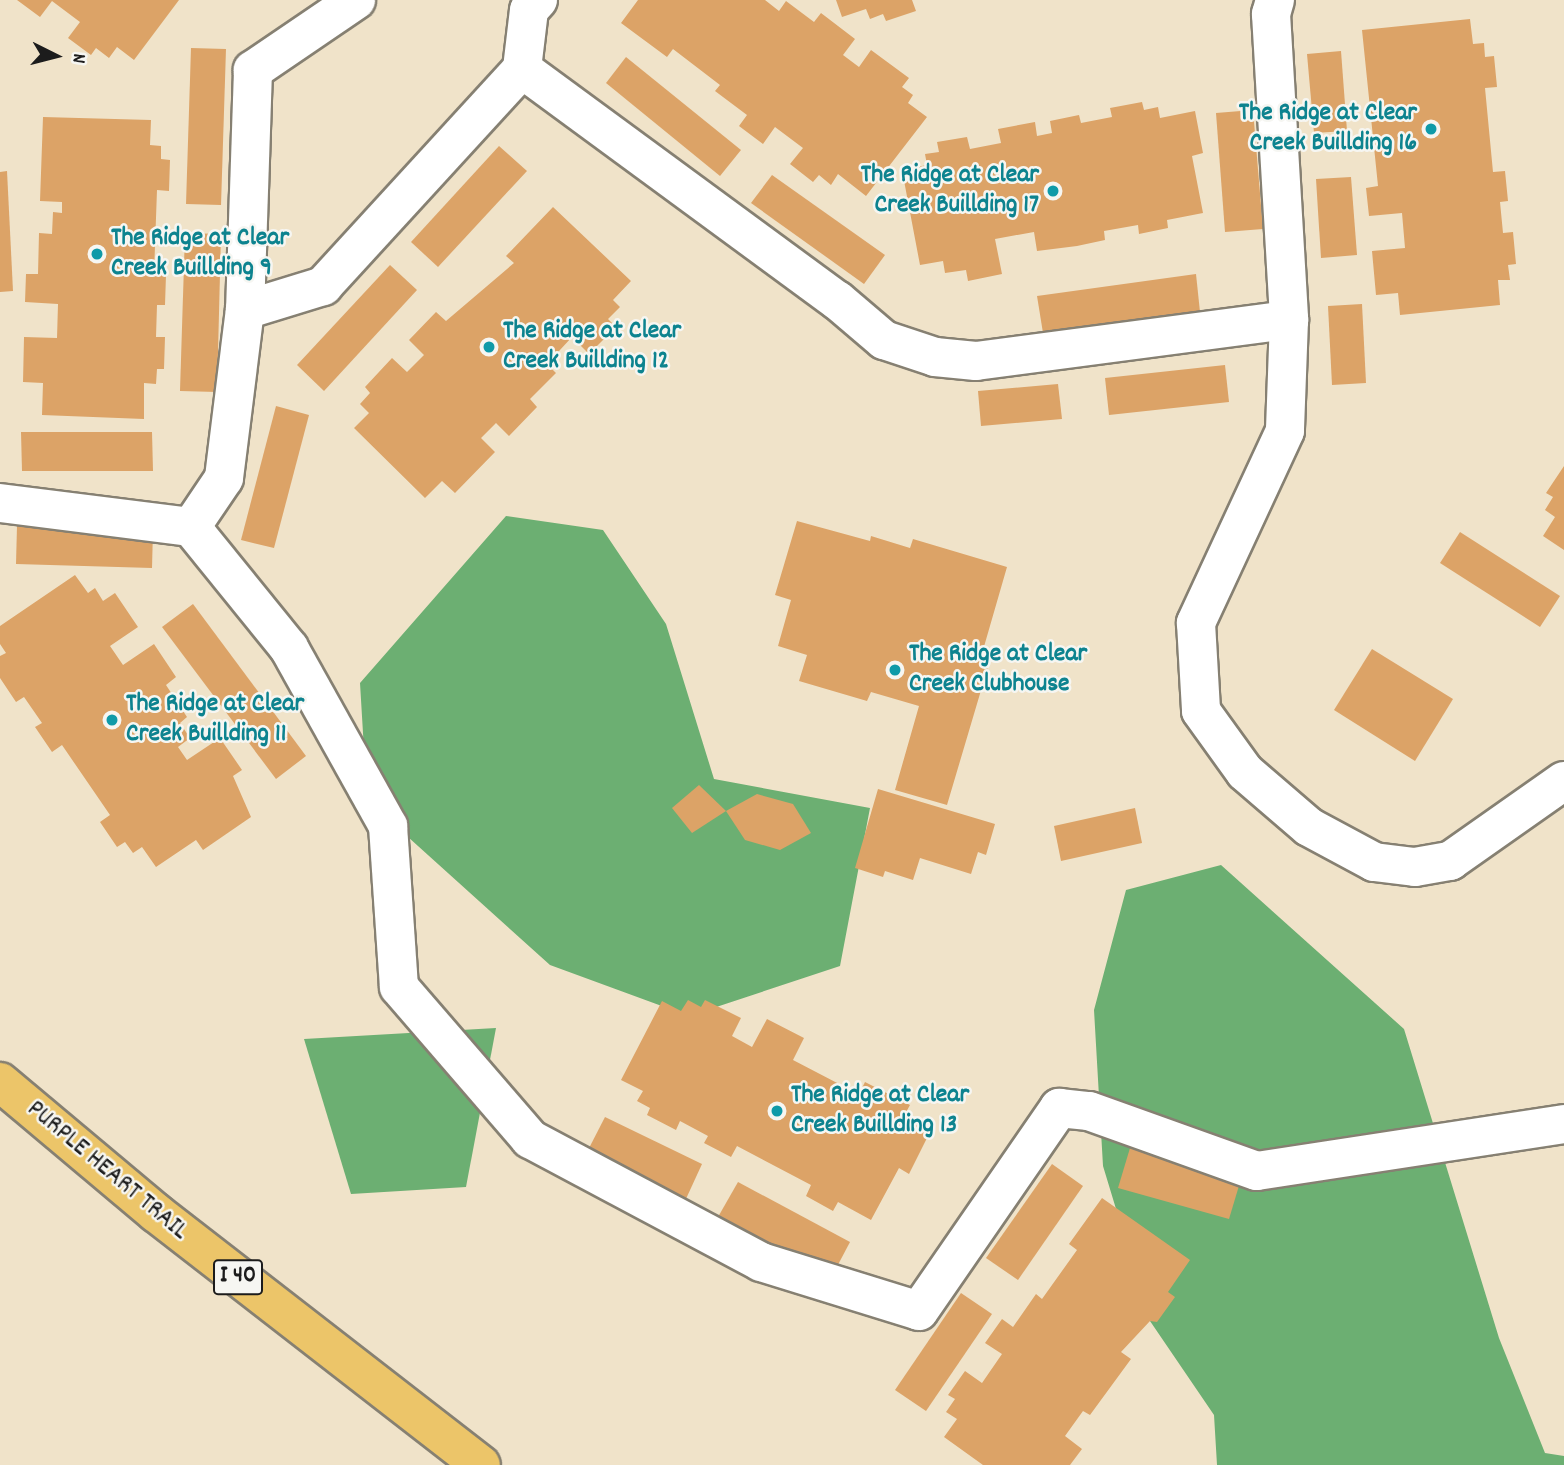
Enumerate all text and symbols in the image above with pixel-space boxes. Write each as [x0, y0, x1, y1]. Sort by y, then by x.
north arrow [21, 21, 91, 91]
text: N [63, 52, 91, 64]
place label: The Ridge at Clear Creek Buillding 16 [1239, 98, 1417, 160]
marker: The Ridge at Clear Creek Buillding 16 [1423, 121, 1439, 137]
place label: The Ridge at Clear Creek Buillding 17 [861, 160, 1039, 222]
marker: The Ridge at Clear Creek Buillding 17 [1045, 183, 1061, 199]
place label: The Ridge at Clear Creek Buillding 9 [111, 223, 289, 284]
marker: The Ridge at Clear Creek Buillding 9 [89, 246, 105, 262]
place label: The Ridge at Clear Creek Buillding 12 [503, 316, 681, 378]
marker: The Ridge at Clear Creek Buillding 12 [481, 339, 497, 355]
place label: The Ridge at Clear Creek Clubhouse [909, 639, 1087, 700]
marker: The Ridge at Clear Creek Clubhouse [887, 662, 903, 678]
place label: The Ridge at Clear Creek Buillding 11 [126, 689, 304, 750]
marker: The Ridge at Clear Creek Buillding 11 [104, 712, 120, 728]
place label: The Ridge at Clear Creek Buillding 13 [791, 1080, 969, 1142]
street label: PURPLE HEART TRAIL [20, 1094, 194, 1248]
marker: The Ridge at Clear Creek Buillding 13 [769, 1103, 785, 1119]
road number: I 40 [212, 1256, 264, 1297]

